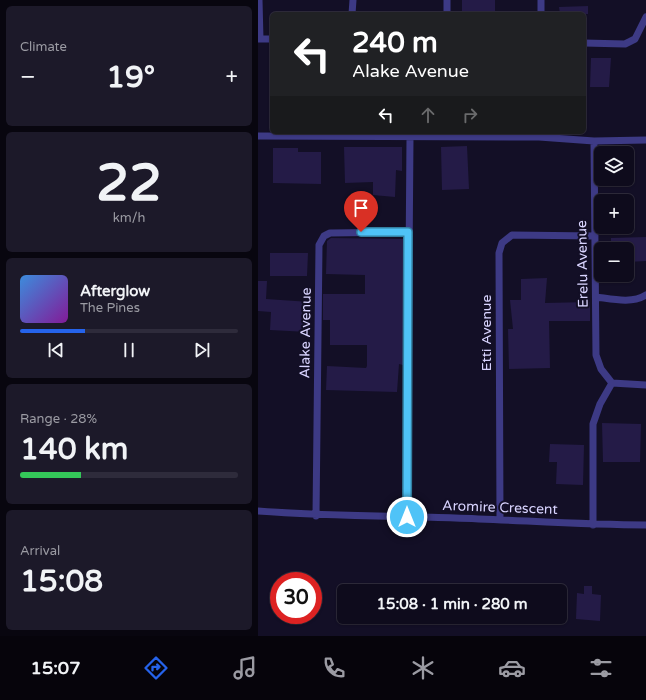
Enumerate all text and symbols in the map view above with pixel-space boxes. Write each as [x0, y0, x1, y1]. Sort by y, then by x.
text: 240 m [352, 26, 438, 60]
icon: left [286, 28, 338, 80]
text: Climate [20, 39, 67, 55]
text: 19° [106, 59, 155, 96]
text: Alake Avenue [352, 60, 469, 82]
text: − [20, 64, 36, 90]
text: + [226, 64, 238, 90]
icon: left [375, 104, 397, 126]
icon: ahead [417, 104, 439, 126]
icon: right [459, 104, 481, 126]
map controls [594, 146, 634, 282]
button: layers [594, 146, 634, 186]
text: 22 [96, 152, 162, 215]
pin [344, 191, 378, 232]
button: + [594, 194, 634, 234]
icon: arrive [350, 197, 372, 219]
text: km/h [113, 210, 145, 226]
street label: Erelu Avenue [573, 220, 592, 308]
button: − [594, 242, 634, 282]
text: Afterglow [80, 282, 150, 300]
street label: Alake Avenue [296, 287, 315, 379]
street label: Etti Avenue [478, 295, 495, 371]
text: The Pines [80, 300, 140, 316]
icon: previous [45, 339, 67, 361]
icon: pause [118, 339, 140, 361]
icon: next [191, 339, 213, 361]
text: Range · 28% [20, 411, 97, 427]
text: 140 km [20, 431, 128, 468]
position arrow [386, 496, 428, 538]
street label: Aromire Crescent [442, 497, 559, 518]
text: Arrival [20, 543, 60, 559]
text: 15:08 [20, 563, 103, 600]
speed limit sign: 30 [270, 572, 322, 624]
text: 15:08 · 1 min · 280 m [377, 595, 527, 613]
icon: directions [142, 654, 170, 682]
icon: music [231, 654, 259, 682]
icon: phone [320, 654, 348, 682]
icon: climate [409, 654, 437, 682]
icon: car [498, 654, 526, 682]
icon: filters [587, 654, 615, 682]
text: 15:07 [31, 657, 80, 679]

